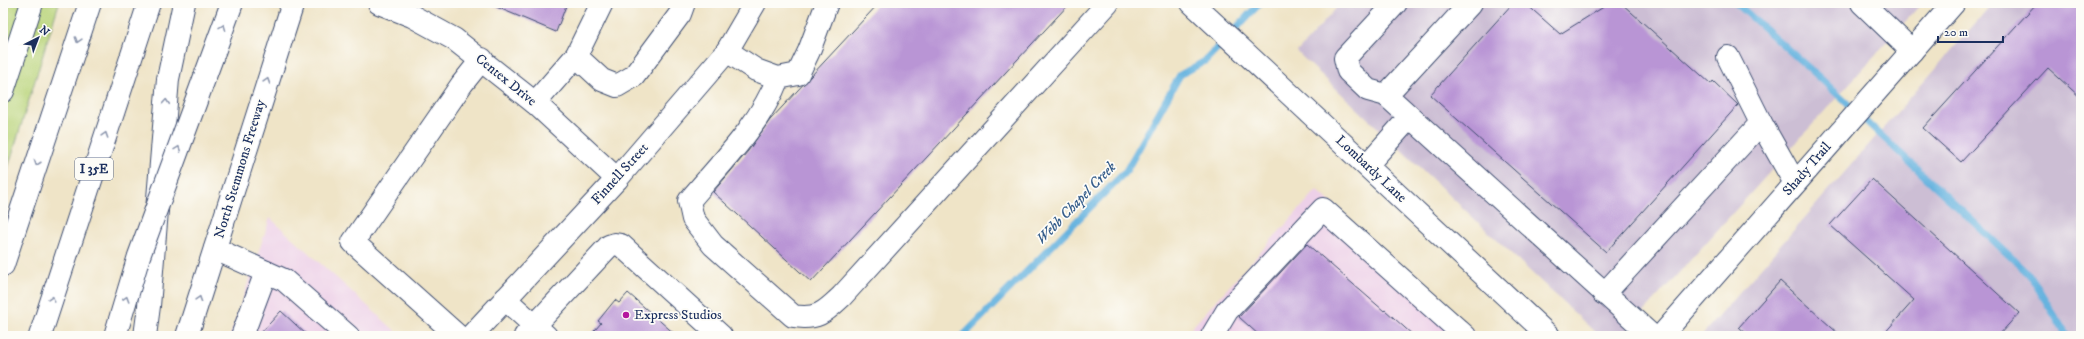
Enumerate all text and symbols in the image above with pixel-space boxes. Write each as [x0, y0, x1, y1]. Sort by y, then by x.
north arrow [18, 18, 58, 58]
scale bar [1938, 18, 2003, 44]
text: N [36, 23, 52, 40]
one-way arrow [218, 24, 226, 31]
text: 20 m [1944, 25, 1968, 40]
one-way arrow [74, 36, 83, 43]
street label: Centex Drive [472, 50, 540, 110]
one-way arrow [262, 78, 271, 85]
street label: North Stemmons Freeway [210, 97, 270, 241]
one-way arrow [161, 99, 170, 105]
street label: Lombardy Lane [1332, 131, 1410, 207]
one-way arrow [101, 132, 109, 139]
street label: Shady Trail [1779, 138, 1836, 200]
street label: Finnell Street [588, 139, 653, 209]
one-way arrow [173, 146, 182, 153]
water label: Webb Chapel Creek [1032, 157, 1121, 248]
road number: I 35E [75, 158, 113, 180]
one-way arrow [33, 160, 42, 167]
one-way arrow [121, 295, 130, 302]
one-way arrow [47, 296, 56, 303]
one-way arrow [194, 296, 203, 303]
place label: Express Studios [634, 306, 722, 324]
marker: Express Studios [621, 310, 631, 320]

